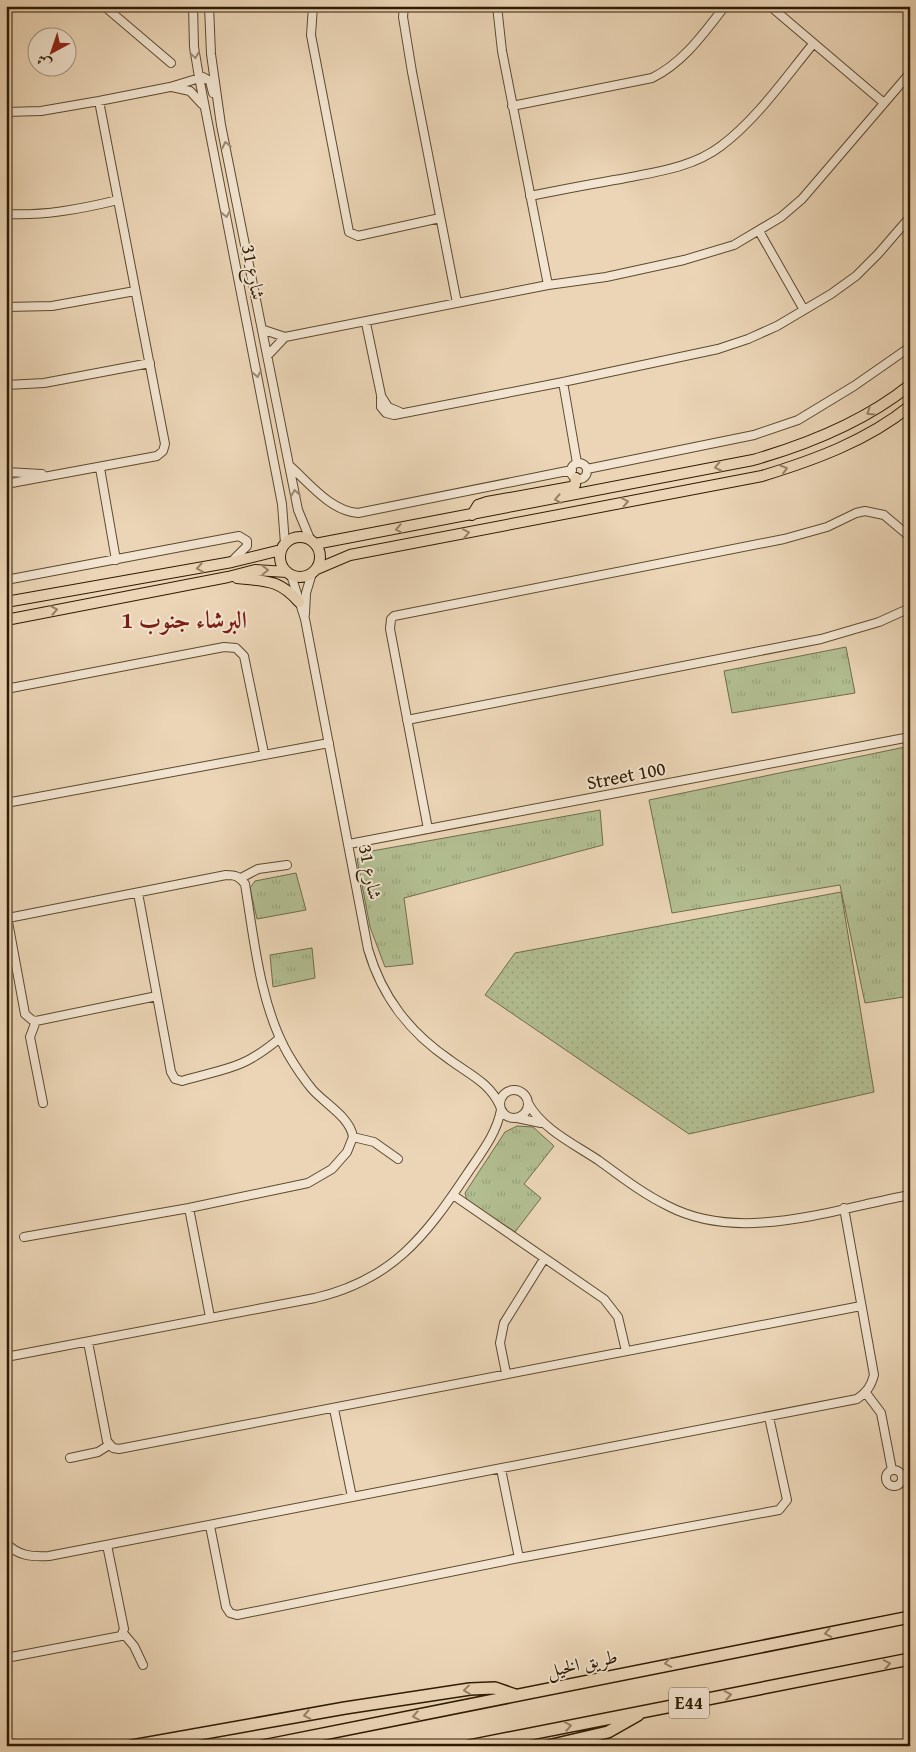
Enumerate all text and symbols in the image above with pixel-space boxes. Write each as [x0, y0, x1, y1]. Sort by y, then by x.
north arrow [28, 28, 78, 78]
text: ش [32, 50, 55, 74]
one-way arrow [190, 50, 200, 59]
one-way arrow [221, 141, 231, 149]
one-way arrow [220, 210, 230, 219]
street label: شارع 31 [233, 242, 273, 302]
one-way arrow [251, 370, 262, 378]
one-way arrow [866, 406, 875, 415]
one-way arrow [713, 462, 722, 472]
one-way arrow [780, 465, 788, 475]
one-way arrow [291, 489, 301, 497]
one-way arrow [554, 493, 563, 503]
one-way arrow [621, 498, 630, 508]
one-way arrow [394, 524, 403, 534]
one-way arrow [461, 528, 470, 538]
one-way arrow [195, 562, 204, 572]
one-way arrow [262, 565, 269, 575]
district label: البرشاء جنوب 1 [121, 602, 247, 637]
one-way arrow [50, 606, 59, 616]
street label: Street 100 [584, 754, 668, 796]
street label: شارع 31 [350, 842, 390, 902]
one-way arrow [823, 1627, 832, 1637]
street label: طريق الخيل [544, 1642, 620, 1684]
one-way arrow [664, 1658, 672, 1668]
one-way arrow [883, 1659, 892, 1669]
one-way arrow [463, 1684, 471, 1695]
road number: E44 [669, 1688, 709, 1719]
one-way arrow [723, 1690, 732, 1701]
one-way arrow [302, 1709, 311, 1720]
one-way arrow [411, 1710, 420, 1721]
one-way arrow [564, 1722, 573, 1732]

